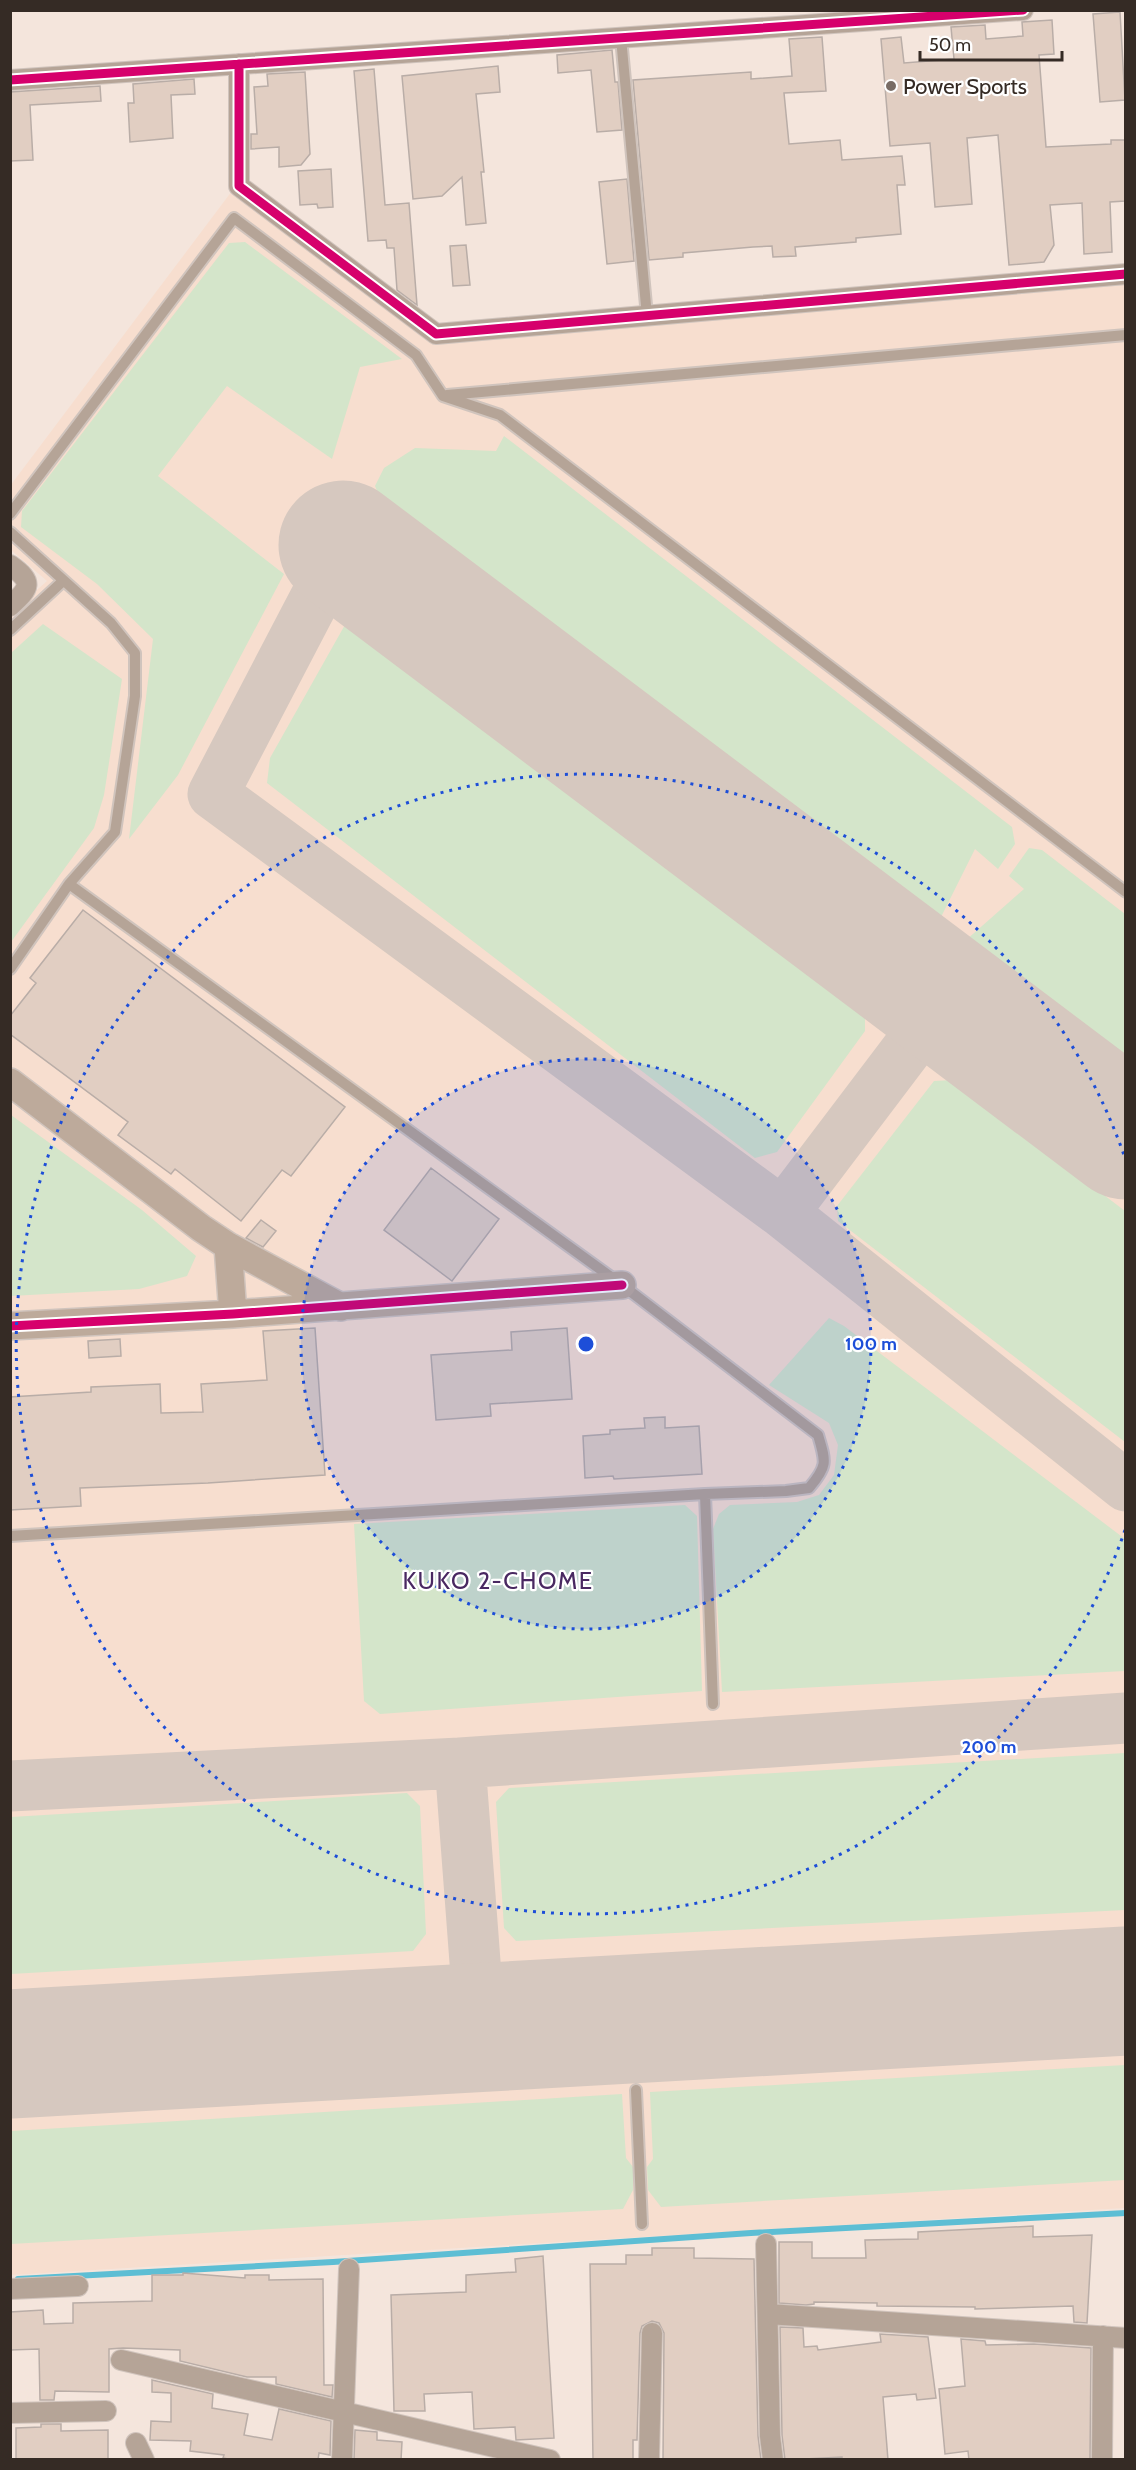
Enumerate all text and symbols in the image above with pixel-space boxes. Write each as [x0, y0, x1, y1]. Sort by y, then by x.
scale bar [920, 24, 1062, 62]
text: 50 m [929, 34, 971, 56]
place label: Power Sports [903, 73, 1027, 100]
marker: Power Sports [884, 79, 898, 93]
text: 100 m [845, 1333, 897, 1355]
centre of rings [576, 1334, 596, 1354]
district label: KUKO 2-CHOME [403, 1566, 593, 1595]
text: 200 m [962, 1736, 1016, 1758]

